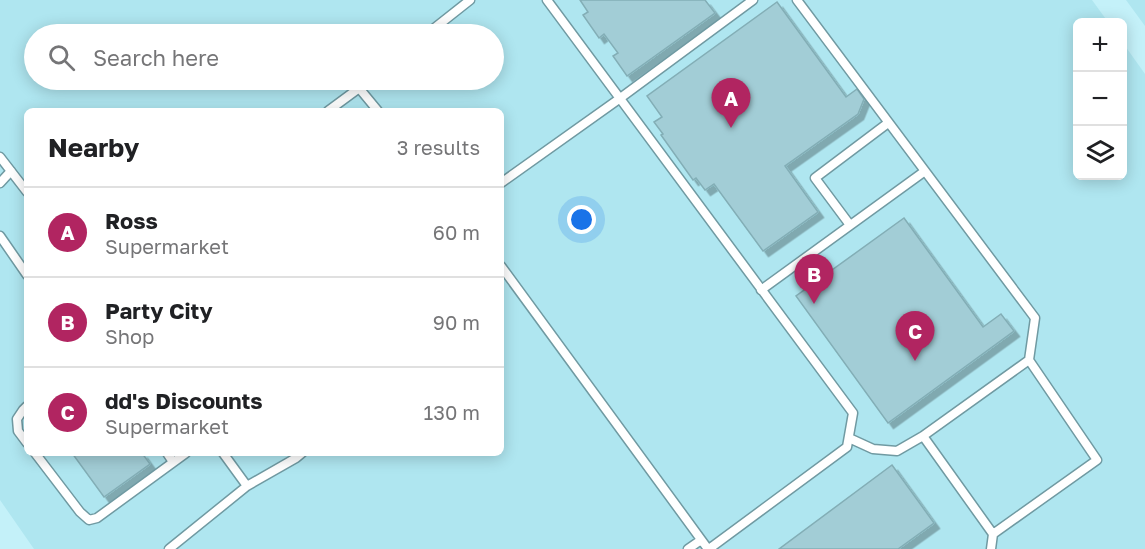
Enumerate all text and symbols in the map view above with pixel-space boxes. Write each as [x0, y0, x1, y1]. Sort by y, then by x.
map controls [1073, 18, 1127, 180]
button: + [1073, 18, 1127, 72]
search box [24, 24, 504, 90]
icon: search [45, 41, 78, 74]
text: Search here [93, 44, 219, 71]
button: − [1073, 72, 1127, 126]
pin: A [712, 78, 750, 128]
button: layers [1073, 126, 1127, 180]
text: Nearby [48, 132, 139, 163]
text: 3 results [397, 135, 480, 159]
your location [567, 205, 596, 234]
text: Ross [105, 207, 158, 234]
text: A [60, 220, 75, 244]
text: 60 m [433, 220, 480, 244]
text: Supermarket [105, 234, 229, 258]
pin: B [794, 254, 834, 304]
text: Party City [105, 297, 213, 324]
text: B [60, 310, 75, 334]
text: 90 m [433, 310, 480, 334]
pin: C [896, 312, 934, 361]
text: Shop [105, 324, 154, 348]
text: dd's Discounts [105, 387, 263, 414]
text: C [60, 400, 75, 424]
text: 130 m [424, 400, 480, 424]
text: Supermarket [105, 414, 229, 438]

